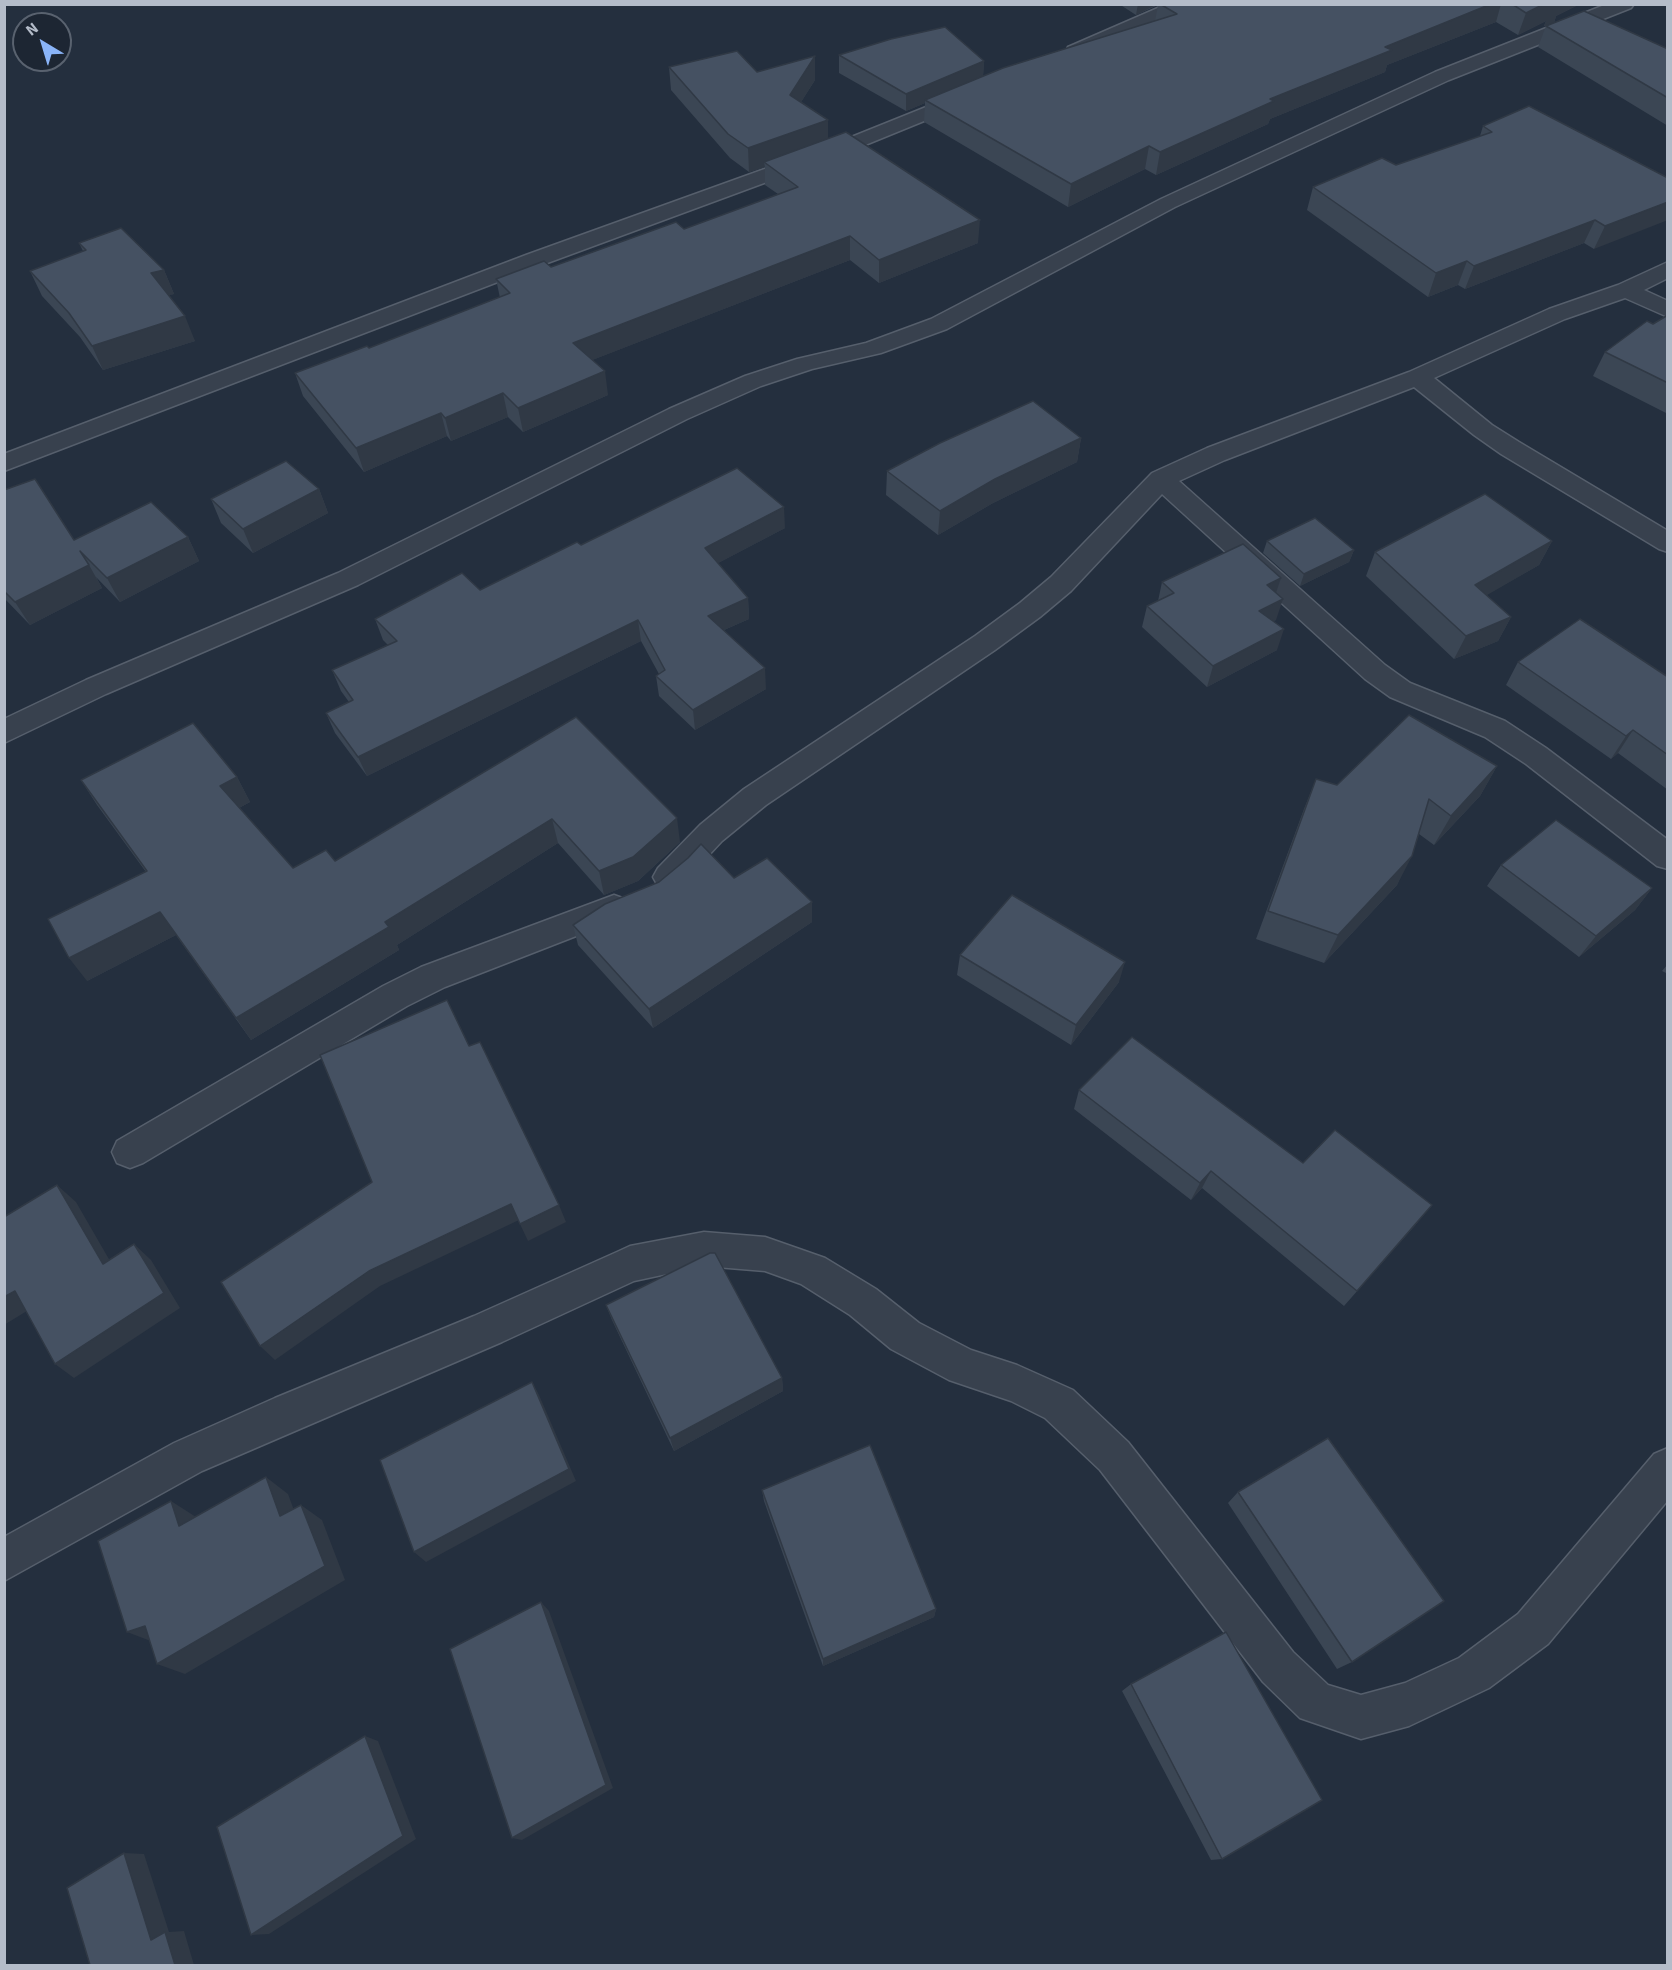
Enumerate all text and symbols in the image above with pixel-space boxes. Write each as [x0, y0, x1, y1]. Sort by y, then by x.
north arrow [12, 12, 72, 72]
text: N [21, 17, 43, 41]

